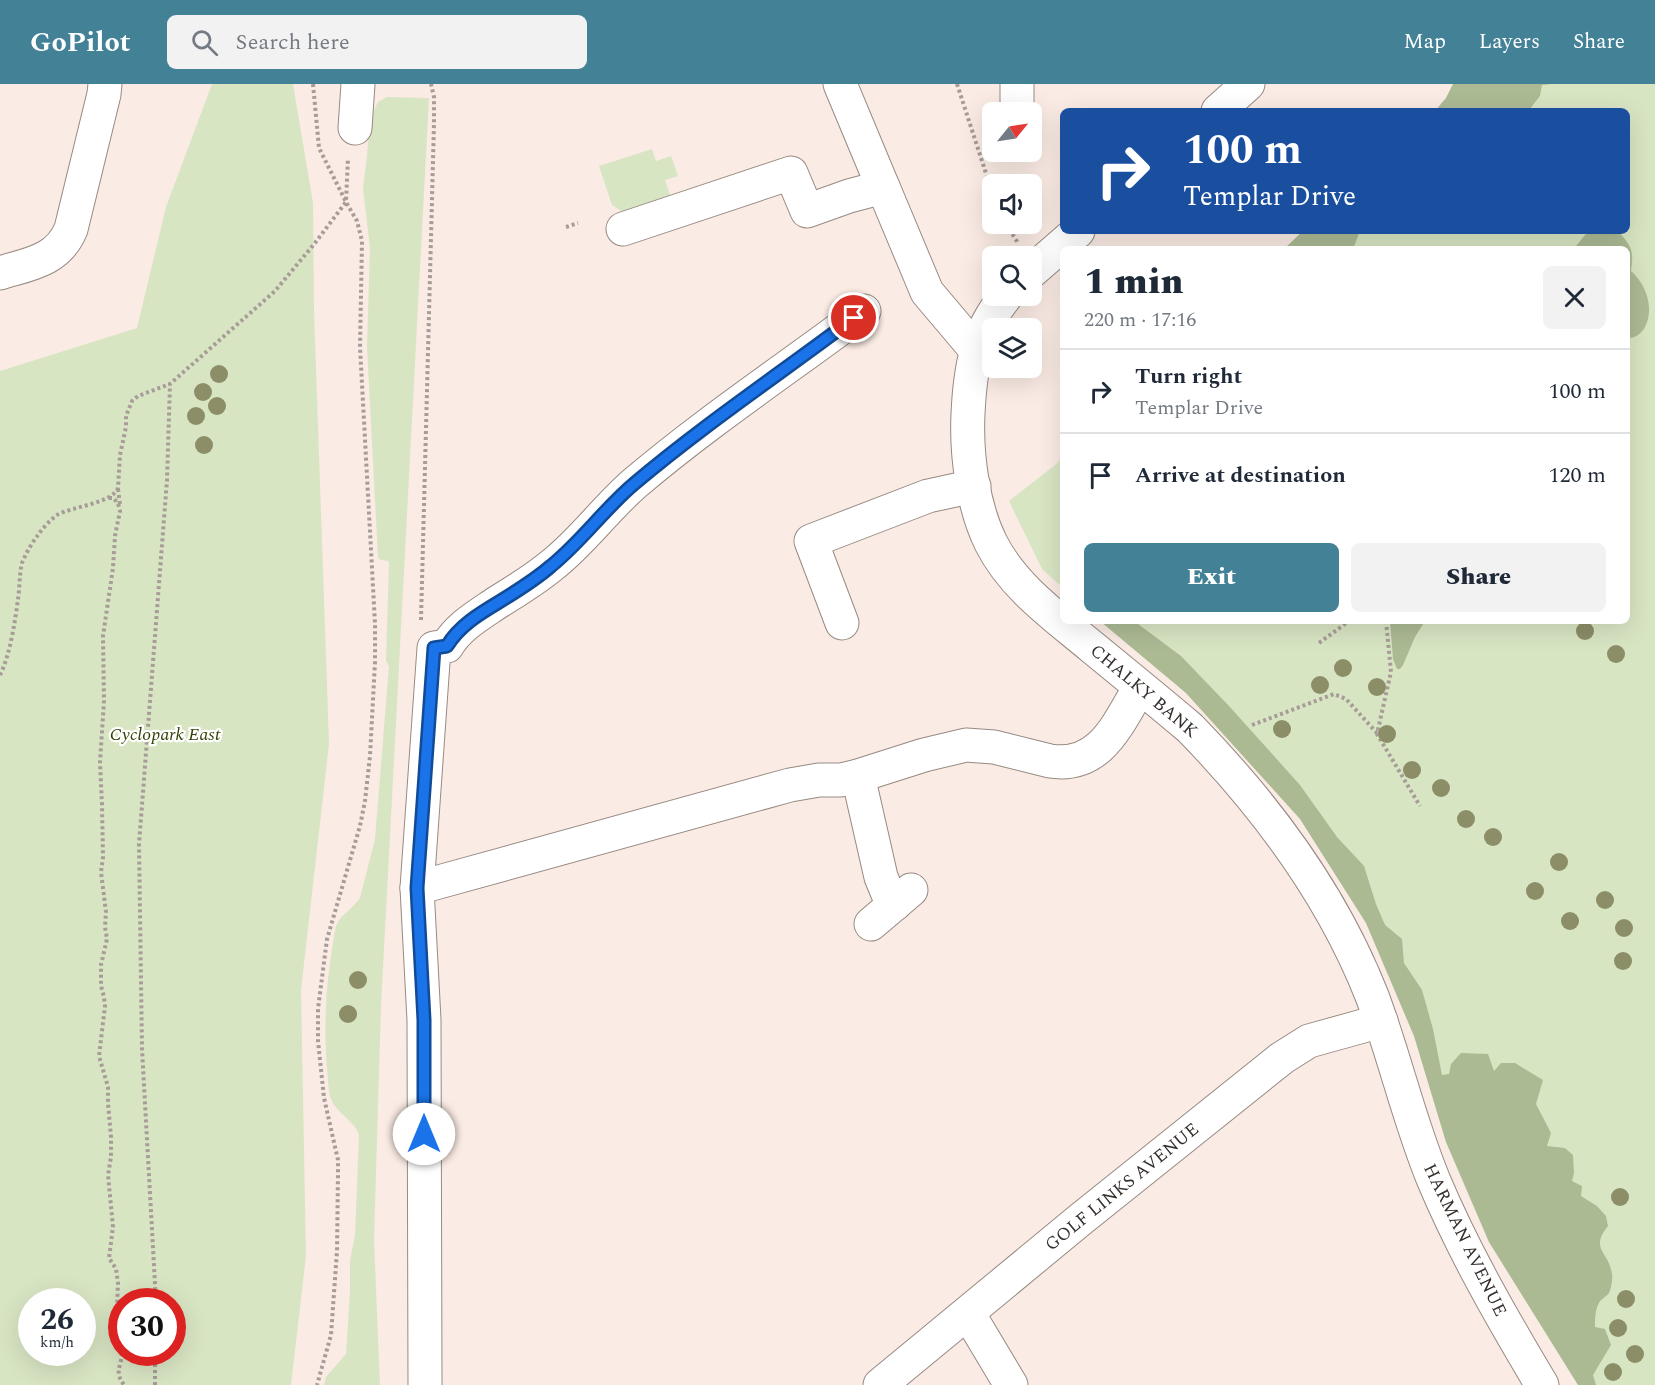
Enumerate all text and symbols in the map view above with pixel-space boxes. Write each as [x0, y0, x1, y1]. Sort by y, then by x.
search box [167, 15, 587, 69]
text: GoPilot [30, 21, 131, 64]
icon: search [188, 26, 221, 59]
text: Search here [236, 26, 350, 59]
text: Map [1404, 26, 1446, 58]
text: Layers [1479, 26, 1540, 58]
text: Share [1573, 26, 1625, 58]
north arrow [982, 102, 1042, 162]
map controls [982, 102, 1042, 378]
text: 100 m [1183, 119, 1302, 182]
icon: right [1084, 132, 1162, 210]
button: sound [982, 174, 1042, 234]
text: Templar Drive [1183, 176, 1356, 218]
button: search [982, 246, 1042, 306]
text: 1 min [1084, 255, 1184, 310]
button: close [1543, 266, 1606, 329]
pin [828, 292, 879, 343]
icon: arrive [837, 301, 870, 334]
text: 220 m · 17:16 [1084, 305, 1196, 335]
button: layers [982, 318, 1042, 378]
text: Turn right [1135, 360, 1242, 393]
icon: right [1084, 375, 1117, 408]
text: 100 m [1549, 375, 1606, 408]
text: Templar Drive [1135, 393, 1263, 423]
icon: arrive [1084, 459, 1117, 492]
text: Arrive at destination [1135, 459, 1346, 492]
text: 120 m [1549, 459, 1606, 492]
button: Exit [1084, 543, 1339, 612]
button: Share [1351, 543, 1606, 612]
street label: CHALKY BANK [1084, 638, 1204, 744]
park label: Cyclopark East [110, 721, 221, 748]
position arrow [392, 1102, 456, 1166]
street label: GOLF LINKS AVENUE [1039, 1116, 1205, 1258]
street label: HARMAN AVENUE [1416, 1159, 1514, 1321]
speed limit sign: 30 [108, 1288, 186, 1366]
text: 26 [40, 1297, 74, 1343]
text: km/h [40, 1331, 74, 1354]

